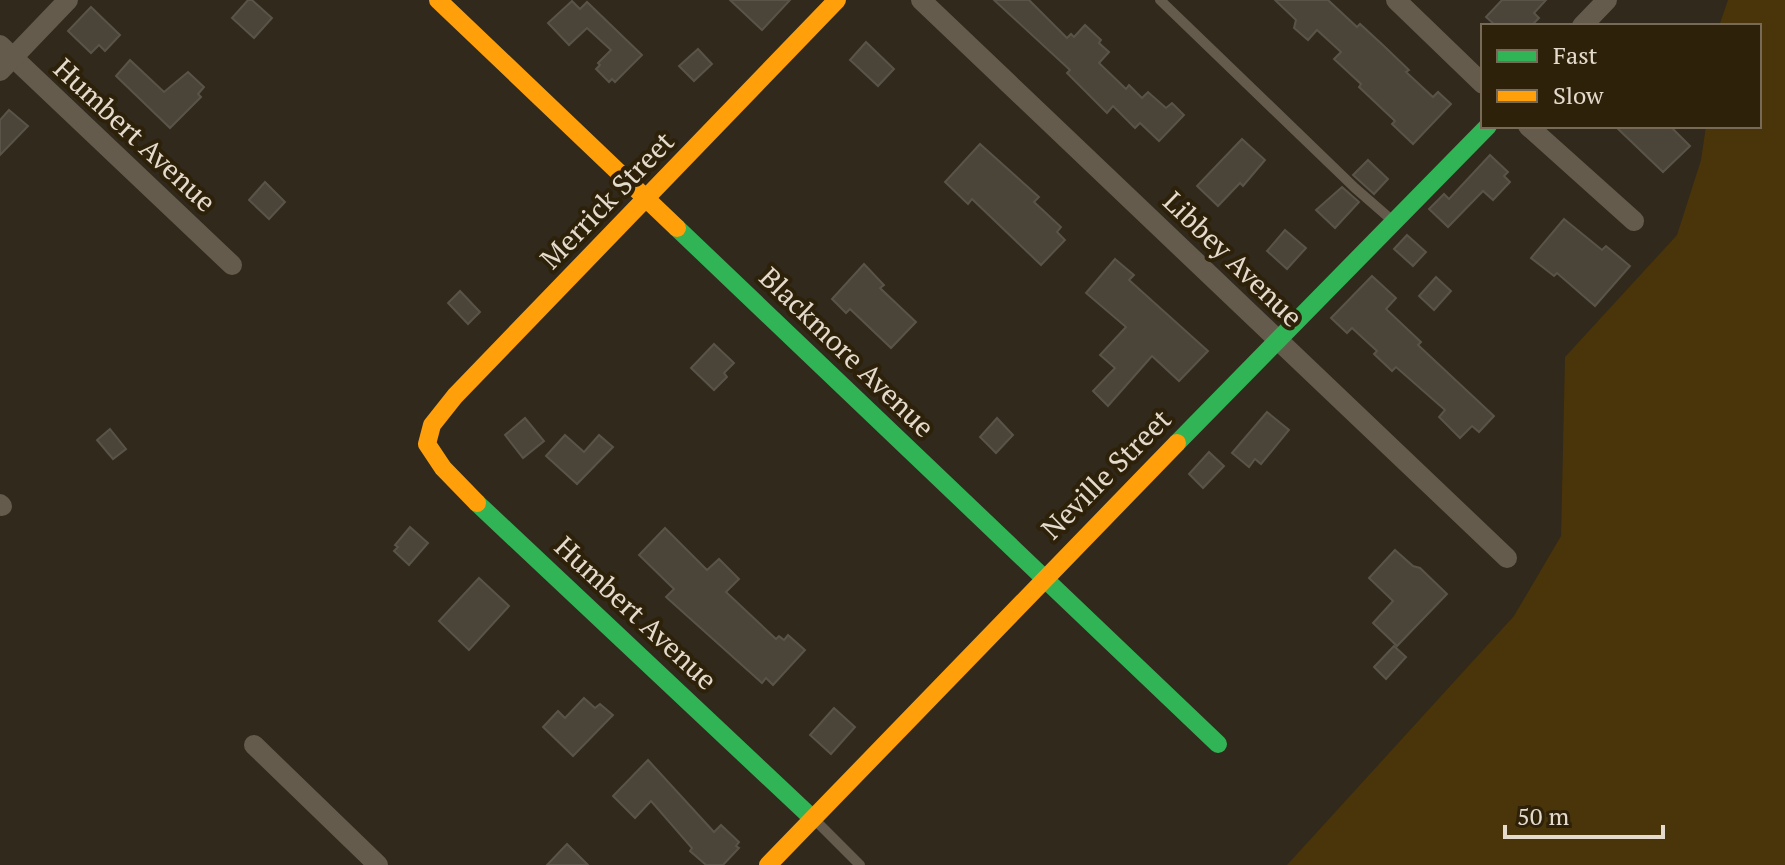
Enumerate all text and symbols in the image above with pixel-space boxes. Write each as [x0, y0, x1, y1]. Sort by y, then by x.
legend [1481, 24, 1761, 128]
text: Fast [1553, 39, 1598, 71]
street label: Humbert Avenue [46, 50, 224, 219]
text: Slow [1553, 79, 1604, 111]
street label: Merrick Street [532, 123, 682, 276]
street label: Libbey Avenue [1156, 183, 1311, 334]
street label: Blackmore Avenue [752, 259, 943, 445]
street label: Neville Street [1033, 400, 1179, 547]
street label: Humbert Avenue [547, 528, 725, 697]
scale bar [1505, 789, 1663, 839]
text: 50 m [1517, 800, 1569, 832]

